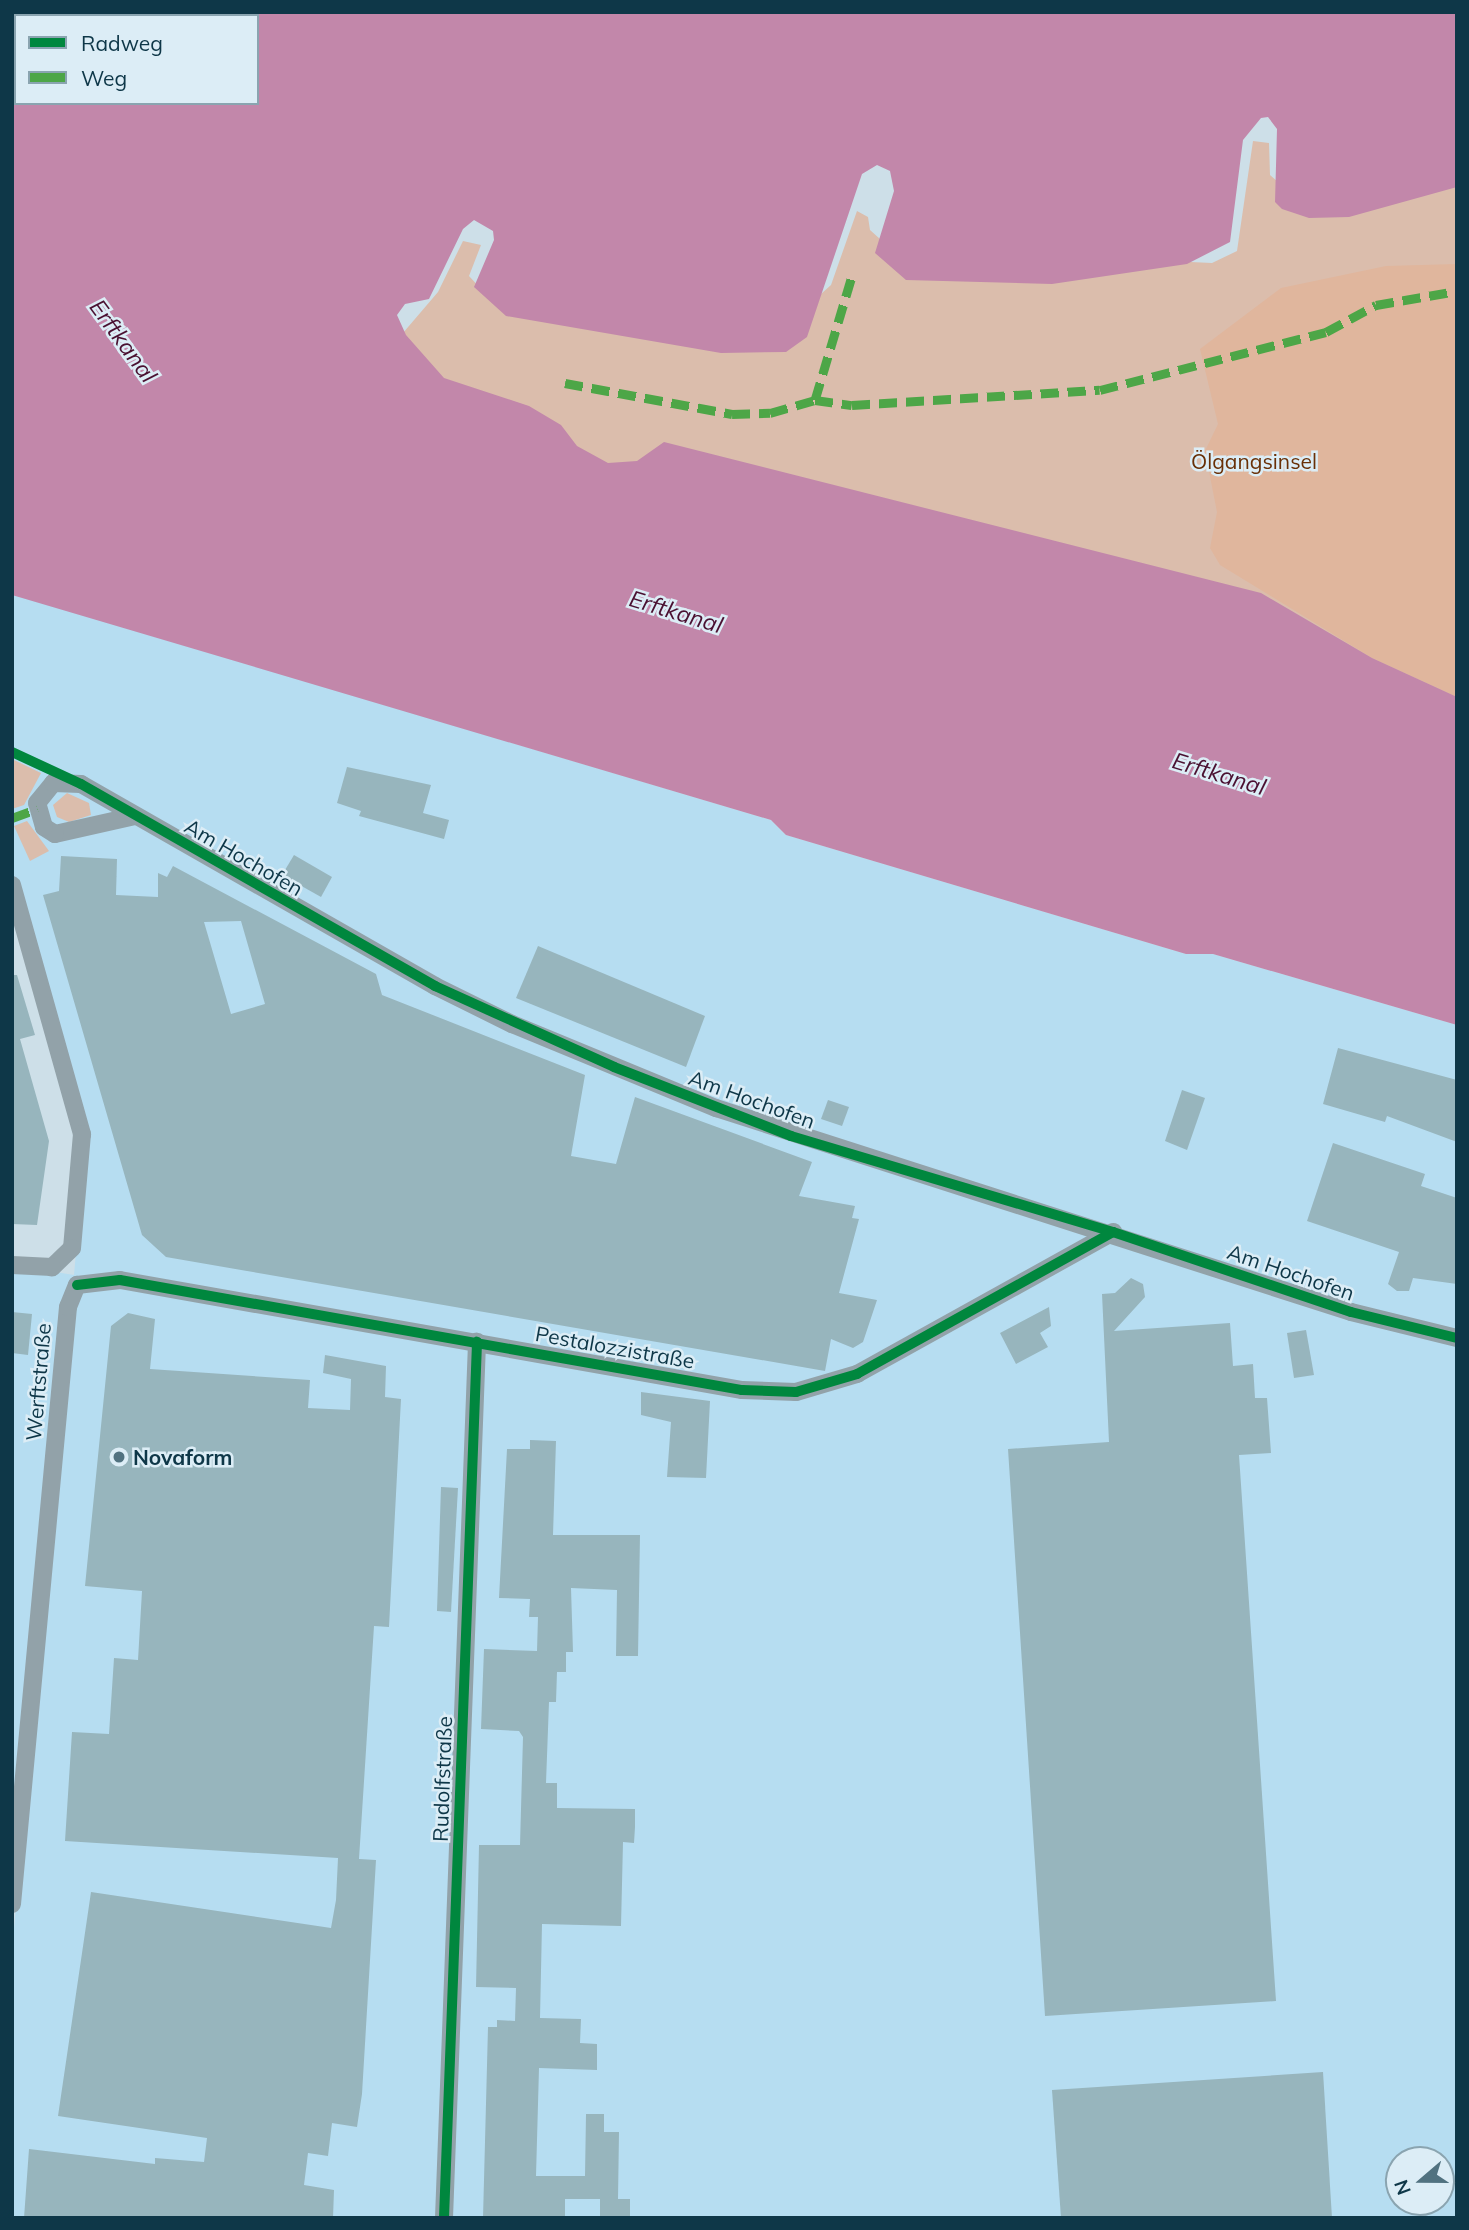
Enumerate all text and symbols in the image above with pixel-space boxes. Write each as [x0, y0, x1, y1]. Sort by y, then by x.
legend [14, 14, 259, 105]
text: Radweg [81, 30, 163, 56]
text: Weg [81, 65, 127, 91]
water label: Erftkanal [84, 294, 162, 388]
park label: Ölgangsinsel [1191, 448, 1317, 474]
water label: Erftkanal [626, 585, 726, 639]
water label: Erftkanal [1169, 747, 1269, 801]
street label: Am Hochofen [180, 813, 308, 901]
street label: Am Hochofen [685, 1064, 819, 1134]
street label: Am Hochofen [1224, 1239, 1358, 1305]
street label: Pestalozzistraße [534, 1321, 696, 1373]
street label: Werftstraße [20, 1322, 56, 1442]
place label: Novaform [133, 1444, 232, 1470]
marker: Novaform [111, 1449, 127, 1465]
street label: Rudolfstraße [427, 1716, 457, 1842]
north arrow [1385, 2146, 1455, 2216]
text: N [1388, 2177, 1416, 2198]

